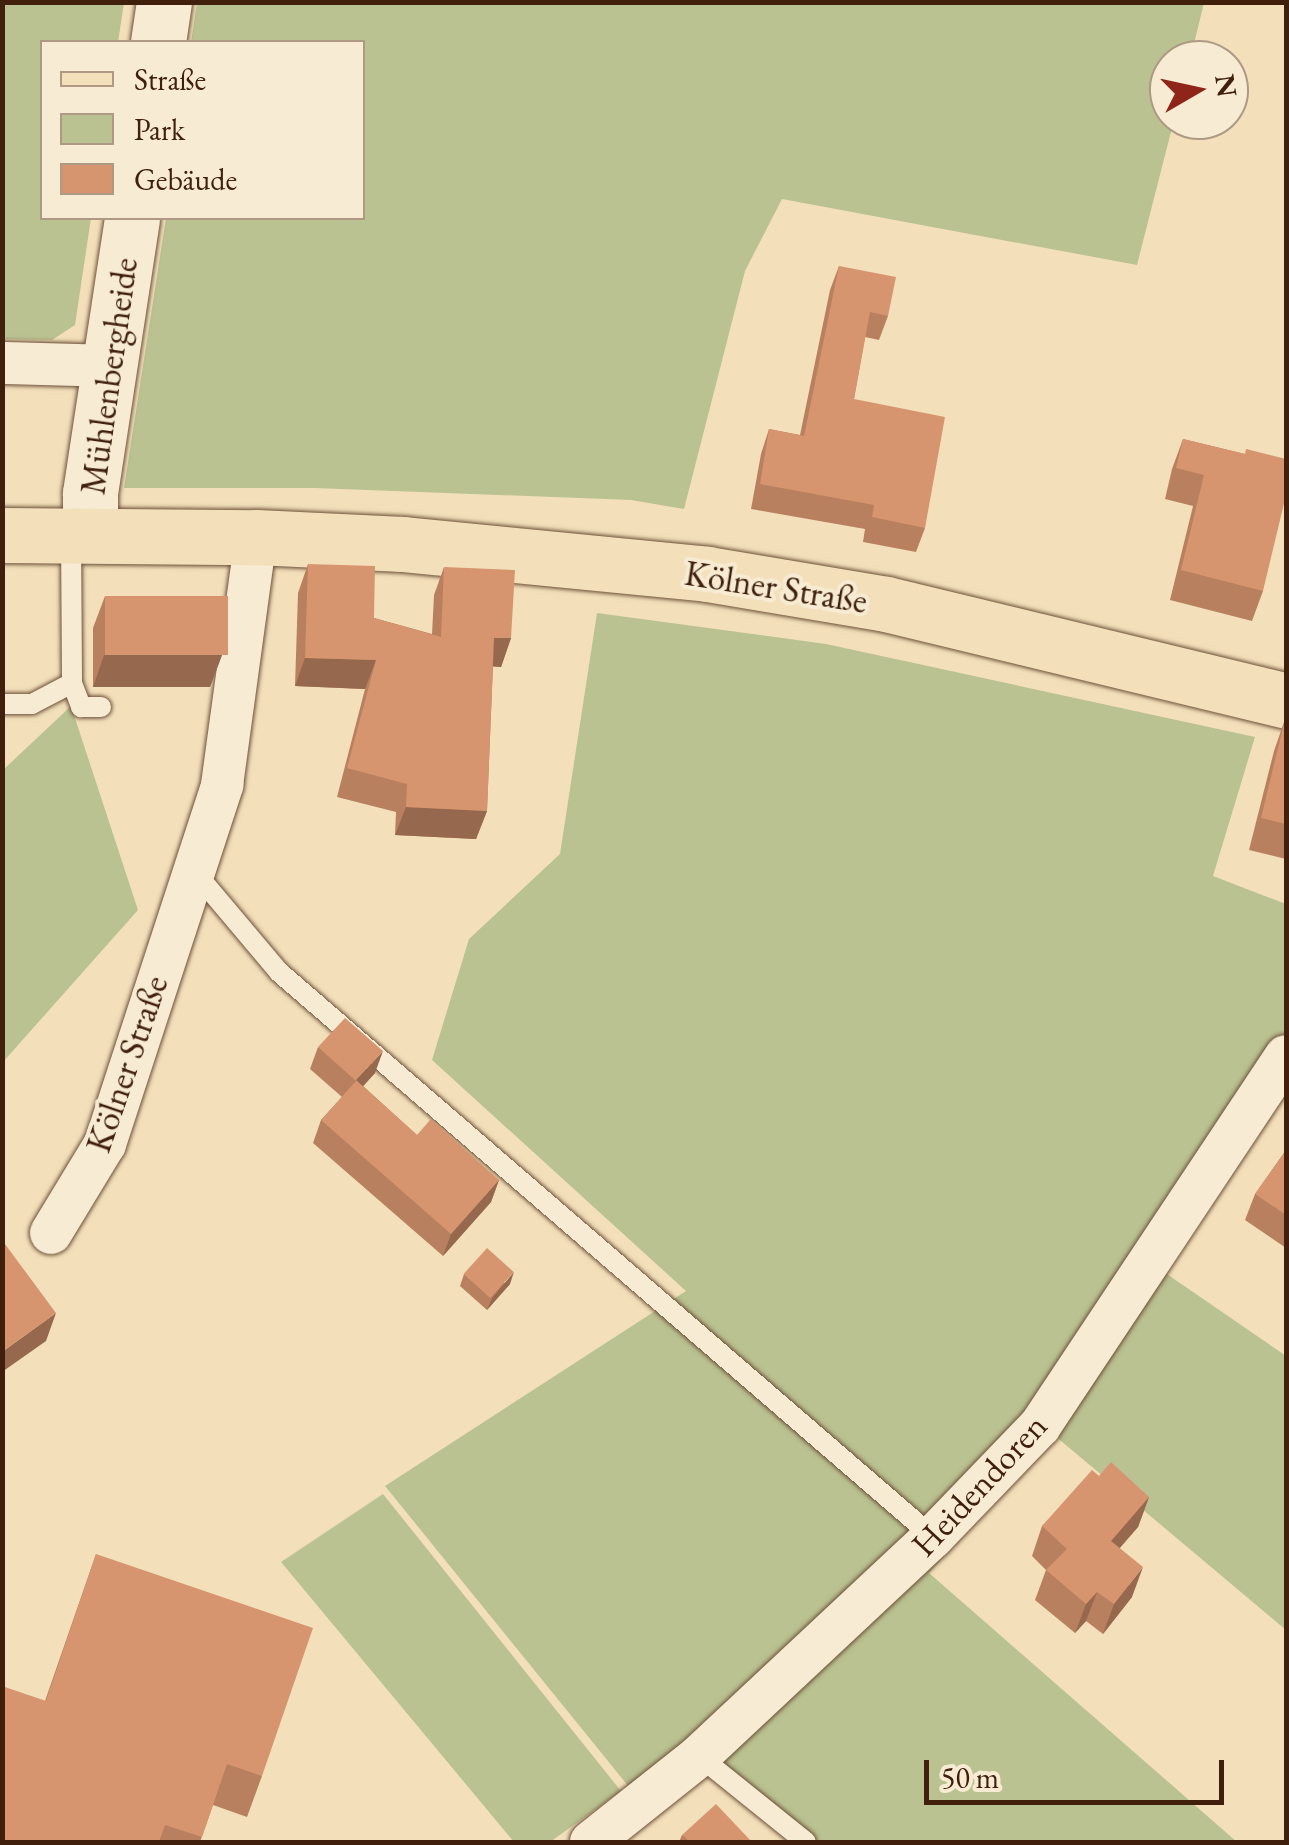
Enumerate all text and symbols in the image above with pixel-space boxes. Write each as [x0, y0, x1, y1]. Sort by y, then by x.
legend [40, 40, 365, 220]
north arrow [1149, 40, 1249, 140]
text: Straße [134, 60, 206, 99]
text: N [1207, 72, 1246, 100]
text: Park [134, 110, 185, 149]
text: Gebäude [134, 160, 237, 199]
street label: Mühlenbergheide [72, 255, 146, 497]
street label: Kölner Straße [682, 552, 870, 622]
street label: Kölner Straße [77, 970, 177, 1158]
street label: Heidendoren [903, 1405, 1055, 1565]
scale bar [929, 1740, 1229, 1802]
text: 50 m [941, 1758, 999, 1797]

